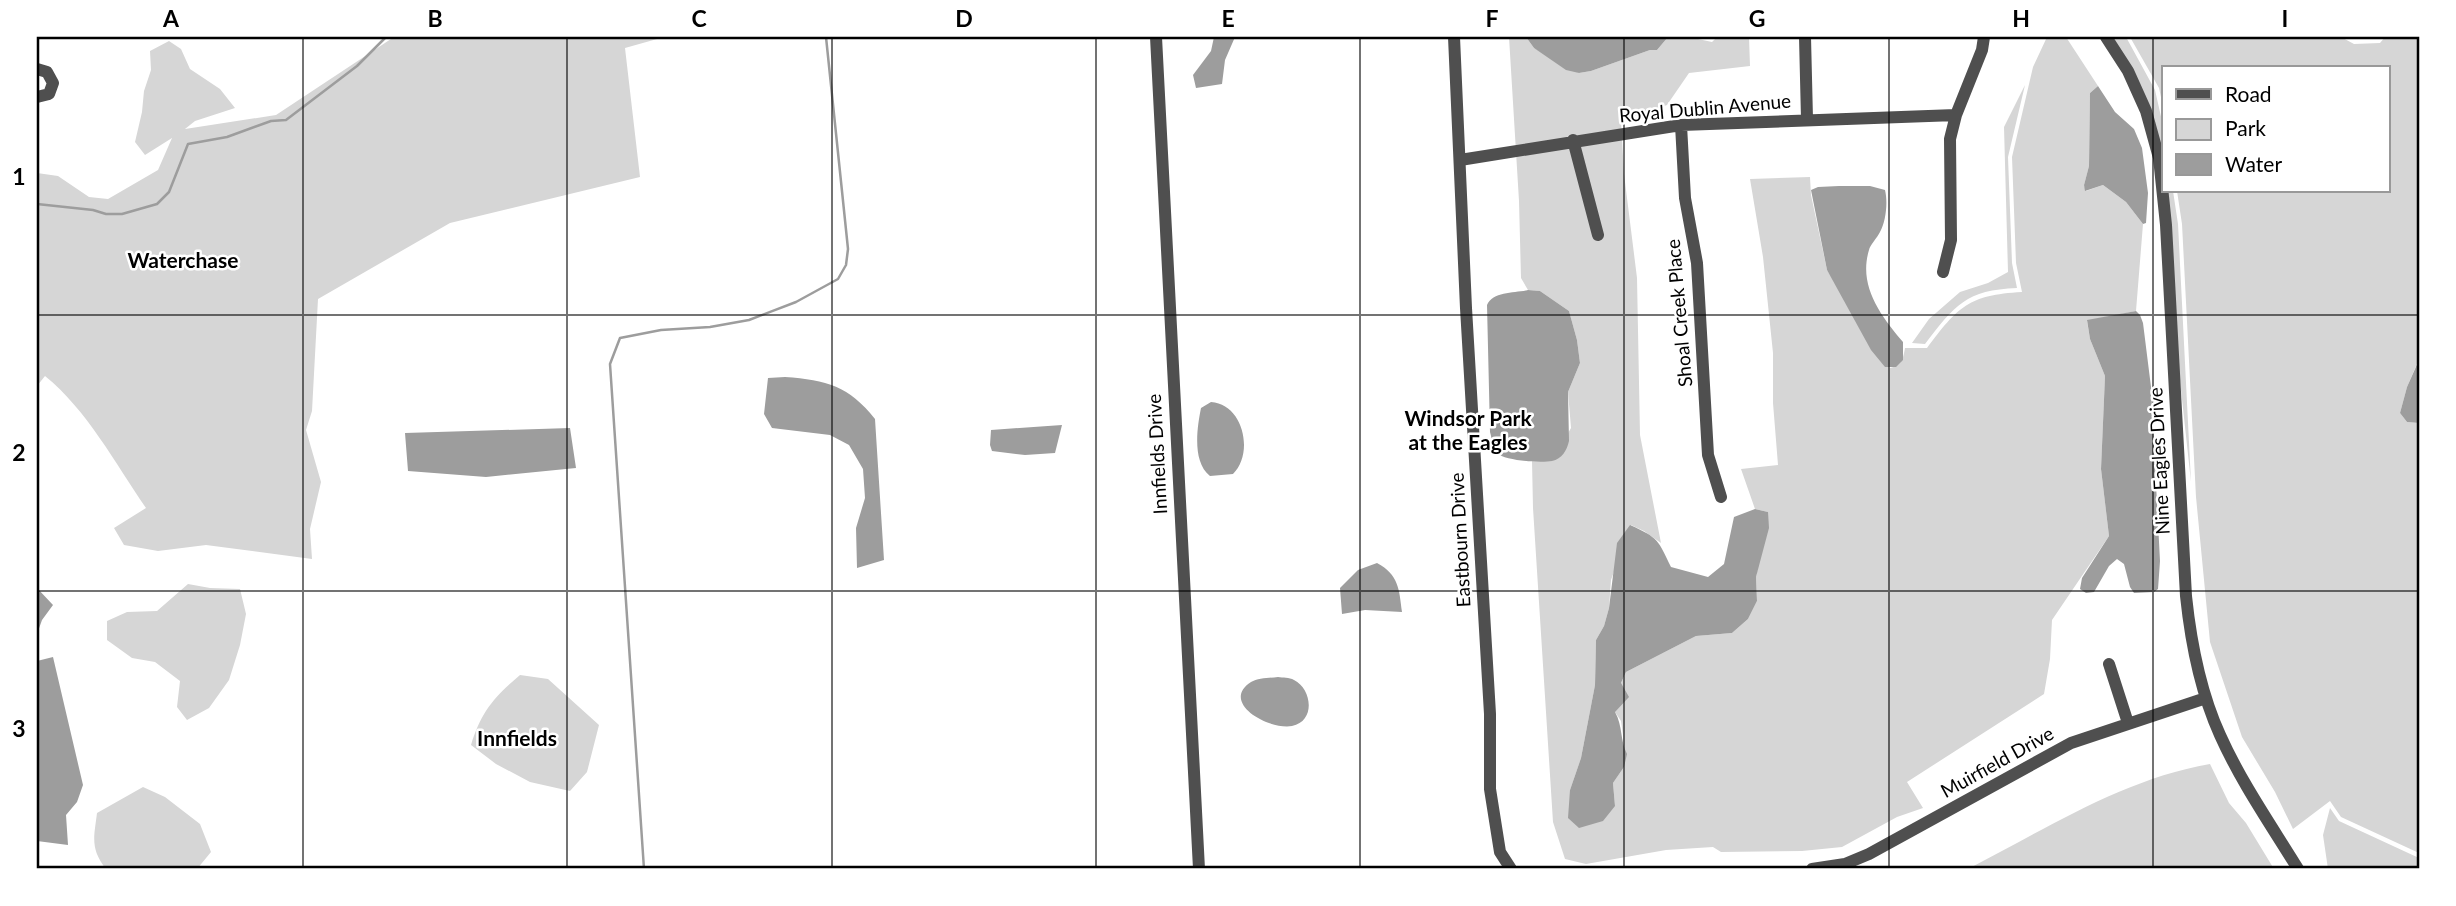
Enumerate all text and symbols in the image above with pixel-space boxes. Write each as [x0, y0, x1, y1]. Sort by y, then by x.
text: A [162, 4, 180, 32]
text: B [427, 4, 443, 32]
text: C [691, 4, 707, 32]
text: D [955, 4, 973, 32]
text: E [1221, 4, 1235, 32]
text: F [1485, 4, 1499, 32]
text: G [1749, 4, 1765, 32]
text: H [2012, 4, 2030, 32]
text: I [2282, 4, 2288, 32]
legend [2162, 66, 2390, 192]
text: Road [2225, 81, 2272, 106]
street label: Royal Dublin Avenue [1618, 89, 1792, 126]
text: Park [2225, 115, 2266, 140]
text: Water [2225, 151, 2282, 176]
text: 1 [12, 162, 26, 190]
street label: Shoal Creek Place [1661, 238, 1696, 388]
district label: Waterchase [128, 247, 238, 272]
street label: Nine Eagles Drive [2143, 387, 2174, 535]
street label: Innfields Drive [1142, 393, 1171, 515]
district label: Windsor Park at the Eagles [1404, 405, 1532, 454]
text: 2 [12, 438, 26, 466]
street label: Eastbourn Drive [1444, 472, 1475, 608]
text: 3 [12, 714, 26, 742]
street label: Muirfield Drive [1936, 721, 2057, 802]
district label: Innfields [477, 725, 557, 750]

